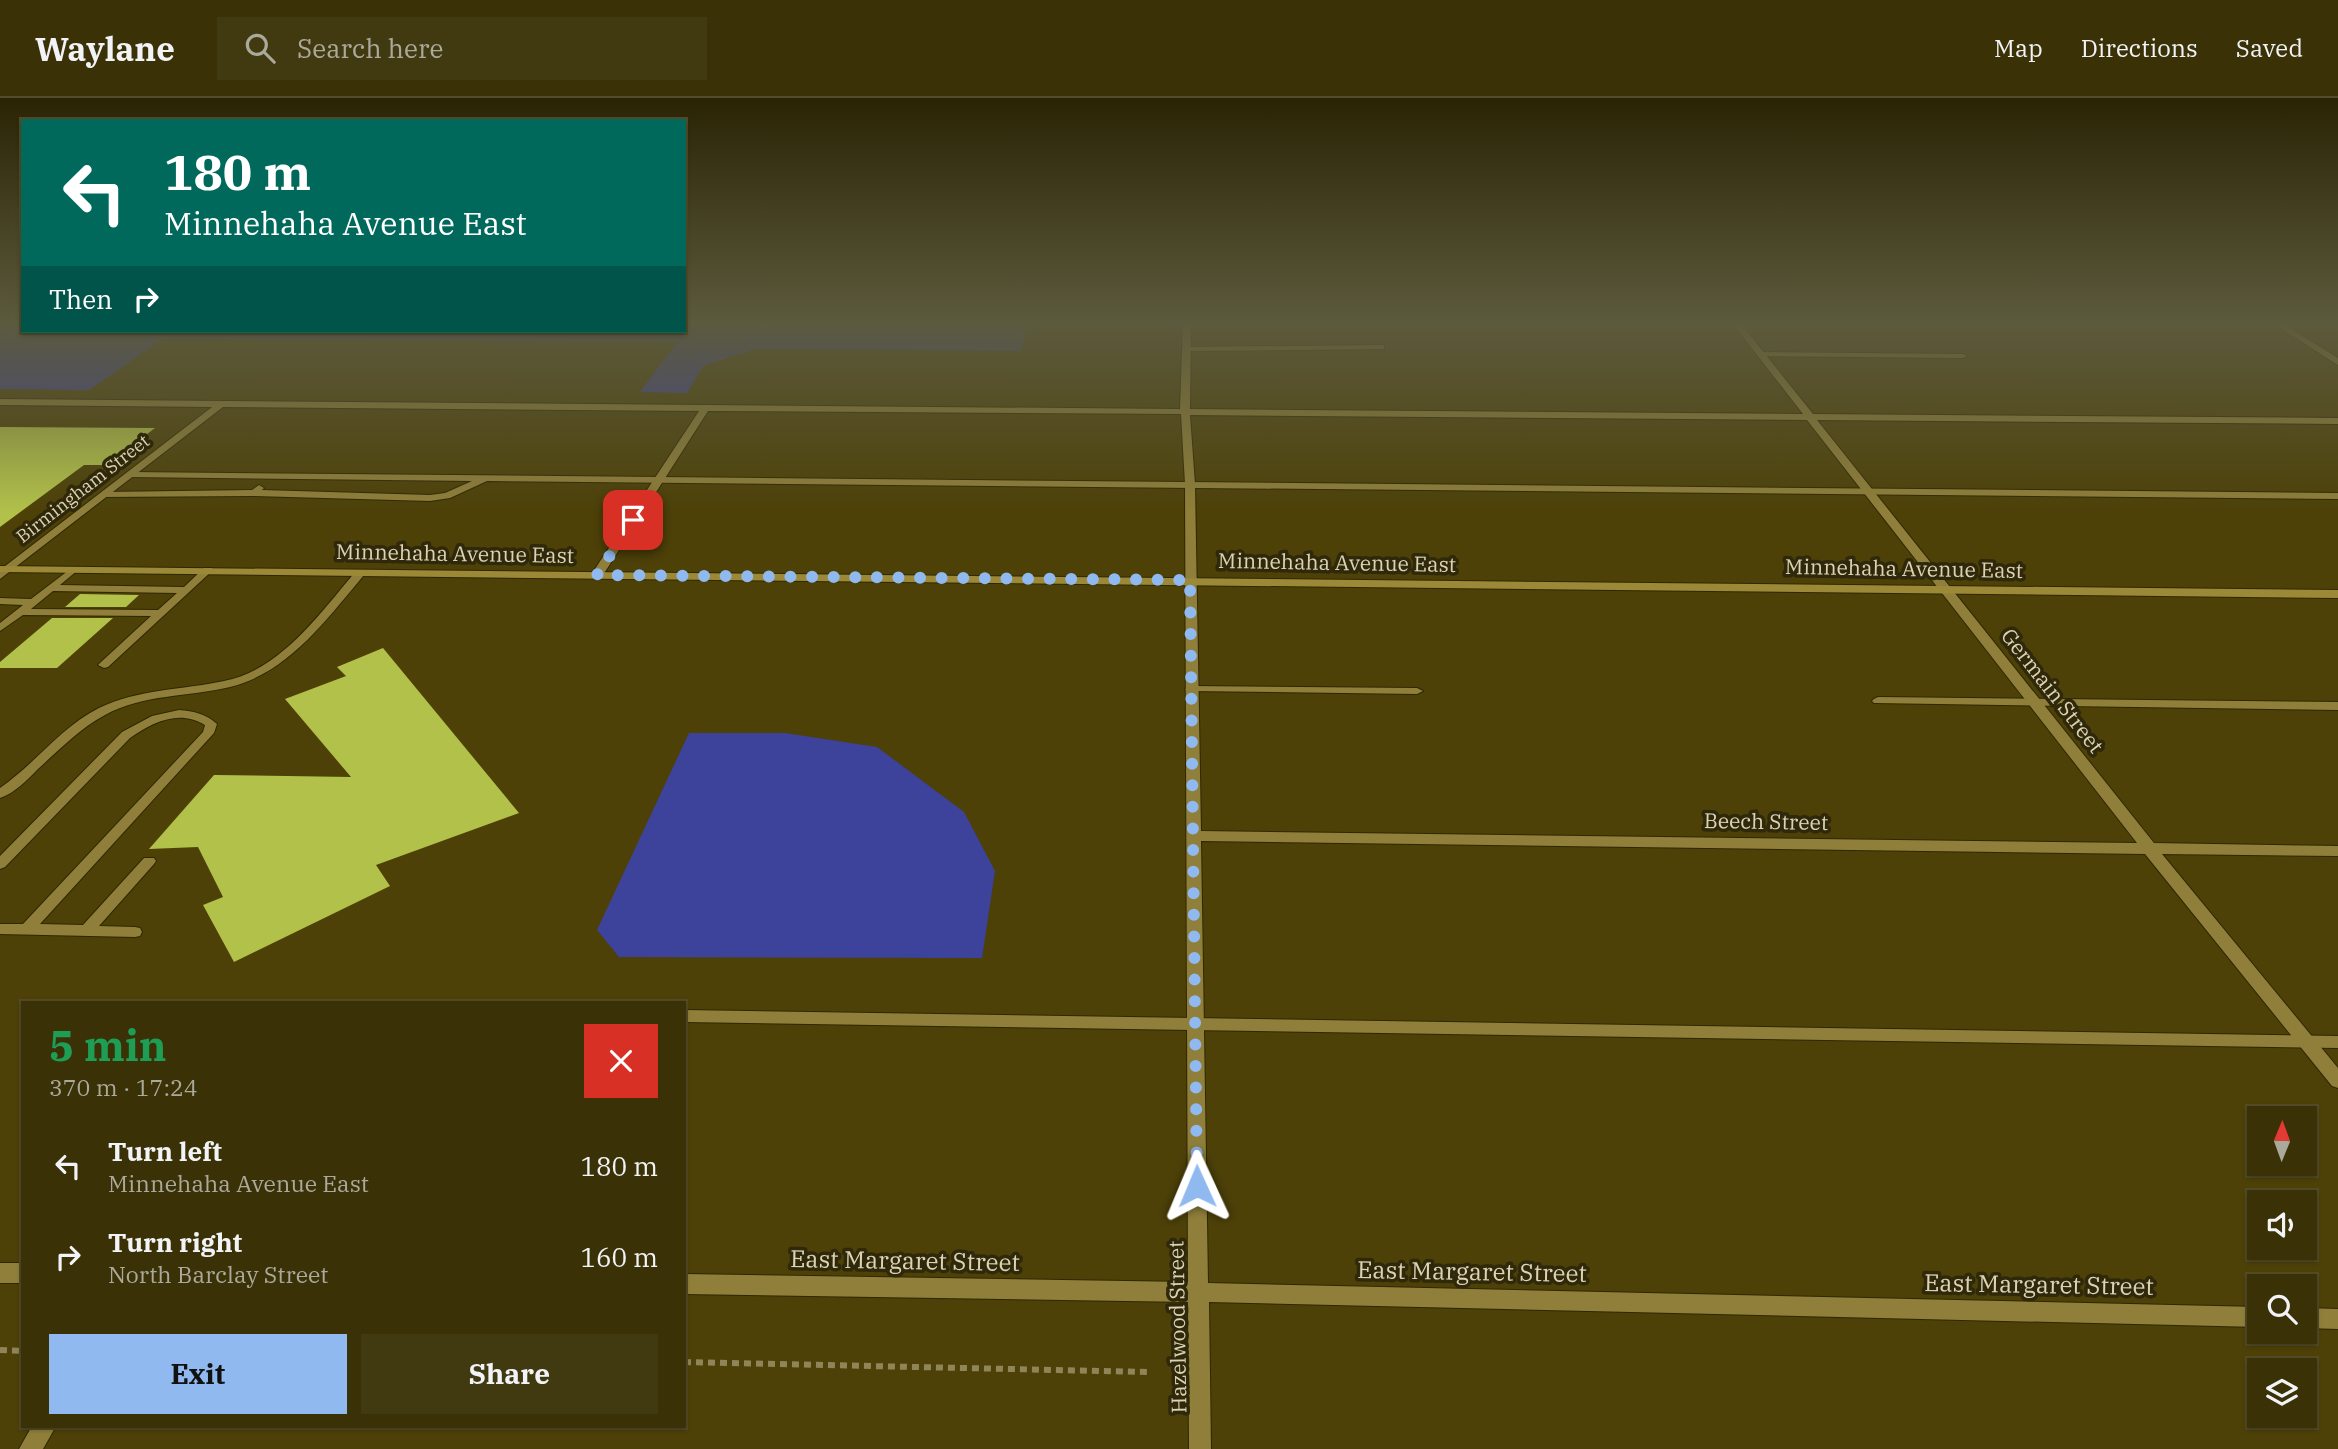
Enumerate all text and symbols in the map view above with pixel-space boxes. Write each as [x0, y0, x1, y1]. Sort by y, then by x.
search box [217, 17, 707, 80]
text: Waylane [35, 27, 175, 70]
icon: search [241, 29, 279, 67]
text: Search here [297, 31, 443, 65]
text: Map [1994, 32, 2043, 64]
text: Directions [2081, 32, 2198, 64]
text: Saved [2236, 32, 2303, 64]
text: 180 m [164, 140, 311, 203]
icon: left [49, 147, 140, 238]
text: Minnehaha Avenue East [164, 202, 527, 244]
icon: right [127, 280, 165, 318]
text: Then [49, 282, 113, 316]
street label: Birmingham Street [11, 429, 154, 548]
pin [603, 490, 663, 550]
icon: arrive [614, 501, 652, 539]
street label: Minnehaha Avenue East [336, 537, 574, 569]
street label: Minnehaha Avenue East [1218, 546, 1456, 578]
street label: Minnehaha Avenue East [1785, 552, 2023, 584]
street label: Germain Street [1995, 622, 2110, 759]
street label: Beech Street [1704, 806, 1828, 836]
text: 5 min [49, 1018, 167, 1073]
button: close [584, 1024, 658, 1098]
text: 370 m · 17:24 [49, 1072, 198, 1102]
north arrow [2247, 1106, 2317, 1176]
map controls [2247, 1106, 2317, 1428]
text: Turn left [108, 1134, 222, 1168]
icon: left [49, 1147, 87, 1185]
text: 180 m [580, 1149, 658, 1183]
position arrow [1160, 1149, 1234, 1223]
text: Minnehaha Avenue East [108, 1168, 369, 1198]
button: sound [2247, 1190, 2317, 1260]
text: Turn right [108, 1225, 242, 1259]
icon: right [49, 1238, 87, 1276]
text: 160 m [580, 1240, 658, 1274]
street label: Hazelwood Street [1161, 1240, 1193, 1414]
street label: East Margaret Street [790, 1242, 1020, 1278]
street label: East Margaret Street [1357, 1253, 1587, 1289]
text: North Barclay Street [108, 1259, 328, 1289]
street label: East Margaret Street [1924, 1266, 2154, 1302]
button: search [2247, 1274, 2317, 1344]
button: Exit [49, 1334, 347, 1414]
button: Share [361, 1334, 658, 1414]
button: layers [2247, 1358, 2317, 1428]

